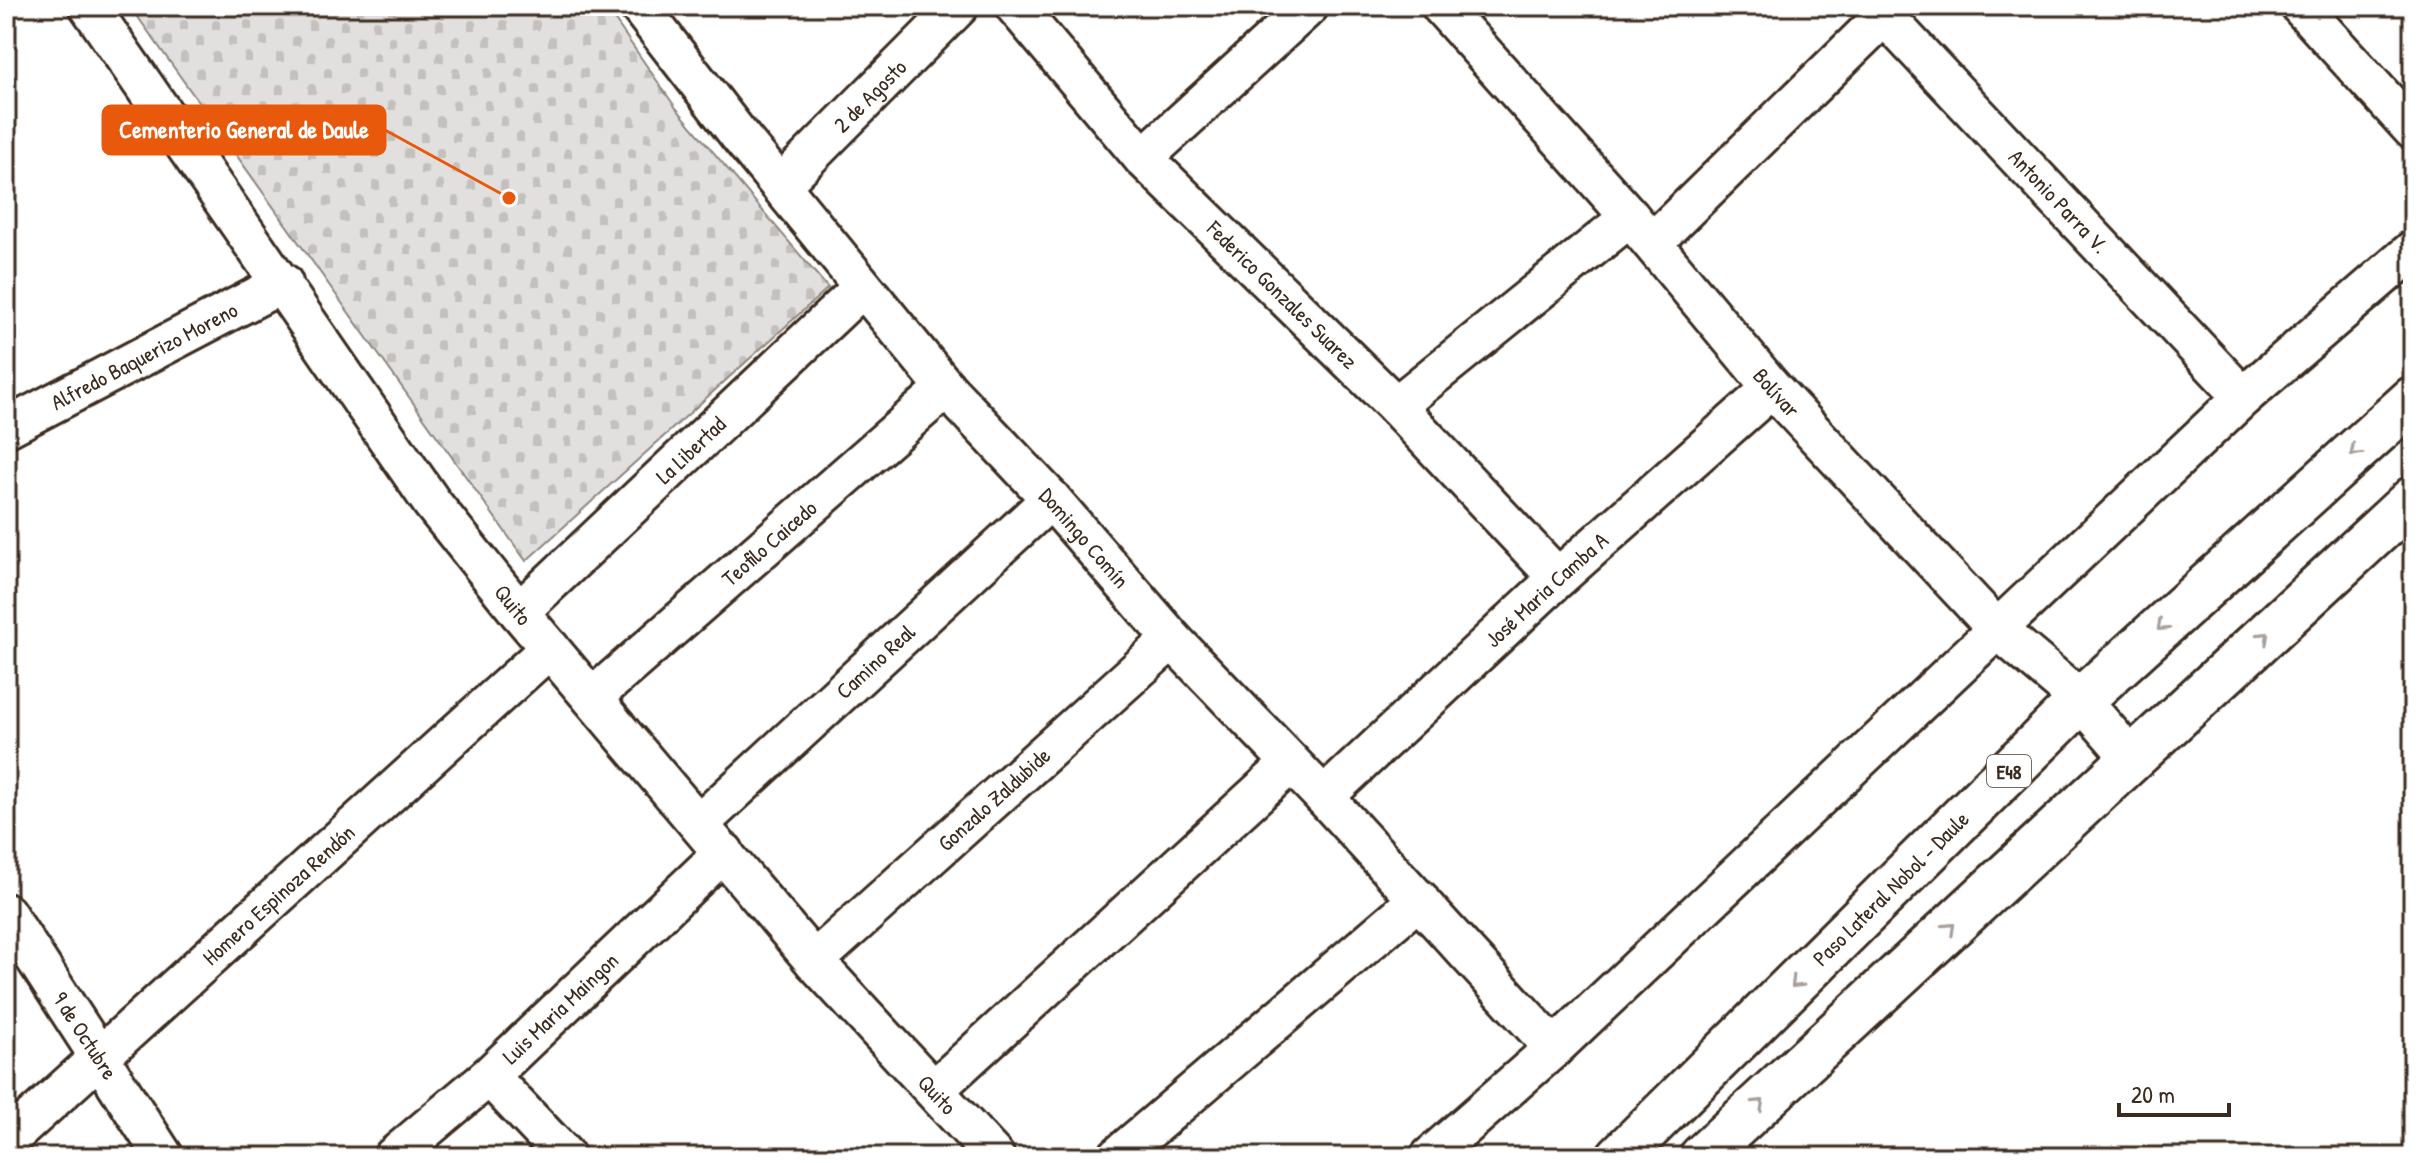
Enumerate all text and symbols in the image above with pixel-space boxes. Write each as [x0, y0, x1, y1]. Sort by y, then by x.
street label: 2 de Agosto [827, 52, 913, 139]
callout: Cementerio General de Daule [103, 106, 385, 154]
text: Cementerio General de Daule [119, 113, 369, 145]
street label: Antonio Parra V. [2002, 142, 2115, 260]
street label: Federico Gonzales Suarez [1200, 213, 1364, 375]
street label: Alfredo Baquerizo Moreno [46, 294, 243, 417]
street label: Bolívar [1746, 362, 1807, 424]
street label: La Libertad [649, 409, 732, 490]
one-way arrow [2350, 442, 2365, 456]
street label: Domingo Comín [1033, 481, 1136, 594]
street label: Teofilo Caicedo [715, 493, 823, 593]
street label: José Maria Camba A [1478, 525, 1615, 654]
street label: Quito [488, 578, 539, 632]
one-way arrow [2157, 616, 2172, 631]
street label: Camino Real [829, 617, 922, 705]
one-way arrow [2255, 631, 2269, 646]
street label: Gonzalo Zaldubide [931, 740, 1057, 858]
road number: E48 [1987, 755, 2031, 787]
street label: Paso Lateral Nobol - Daule [1806, 804, 1976, 972]
street label: Homero Espinoza Rendón [196, 818, 361, 972]
one-way arrow [1941, 922, 1955, 937]
street label: Luis Maria Maingon [496, 946, 625, 1071]
one-way arrow [1791, 974, 1805, 988]
street label: 9 de Octubre [46, 986, 125, 1085]
scale bar [2119, 1067, 2229, 1117]
street label: Quito [911, 1068, 964, 1121]
text: 20 m [2131, 1078, 2175, 1110]
one-way arrow [1750, 1099, 1764, 1114]

